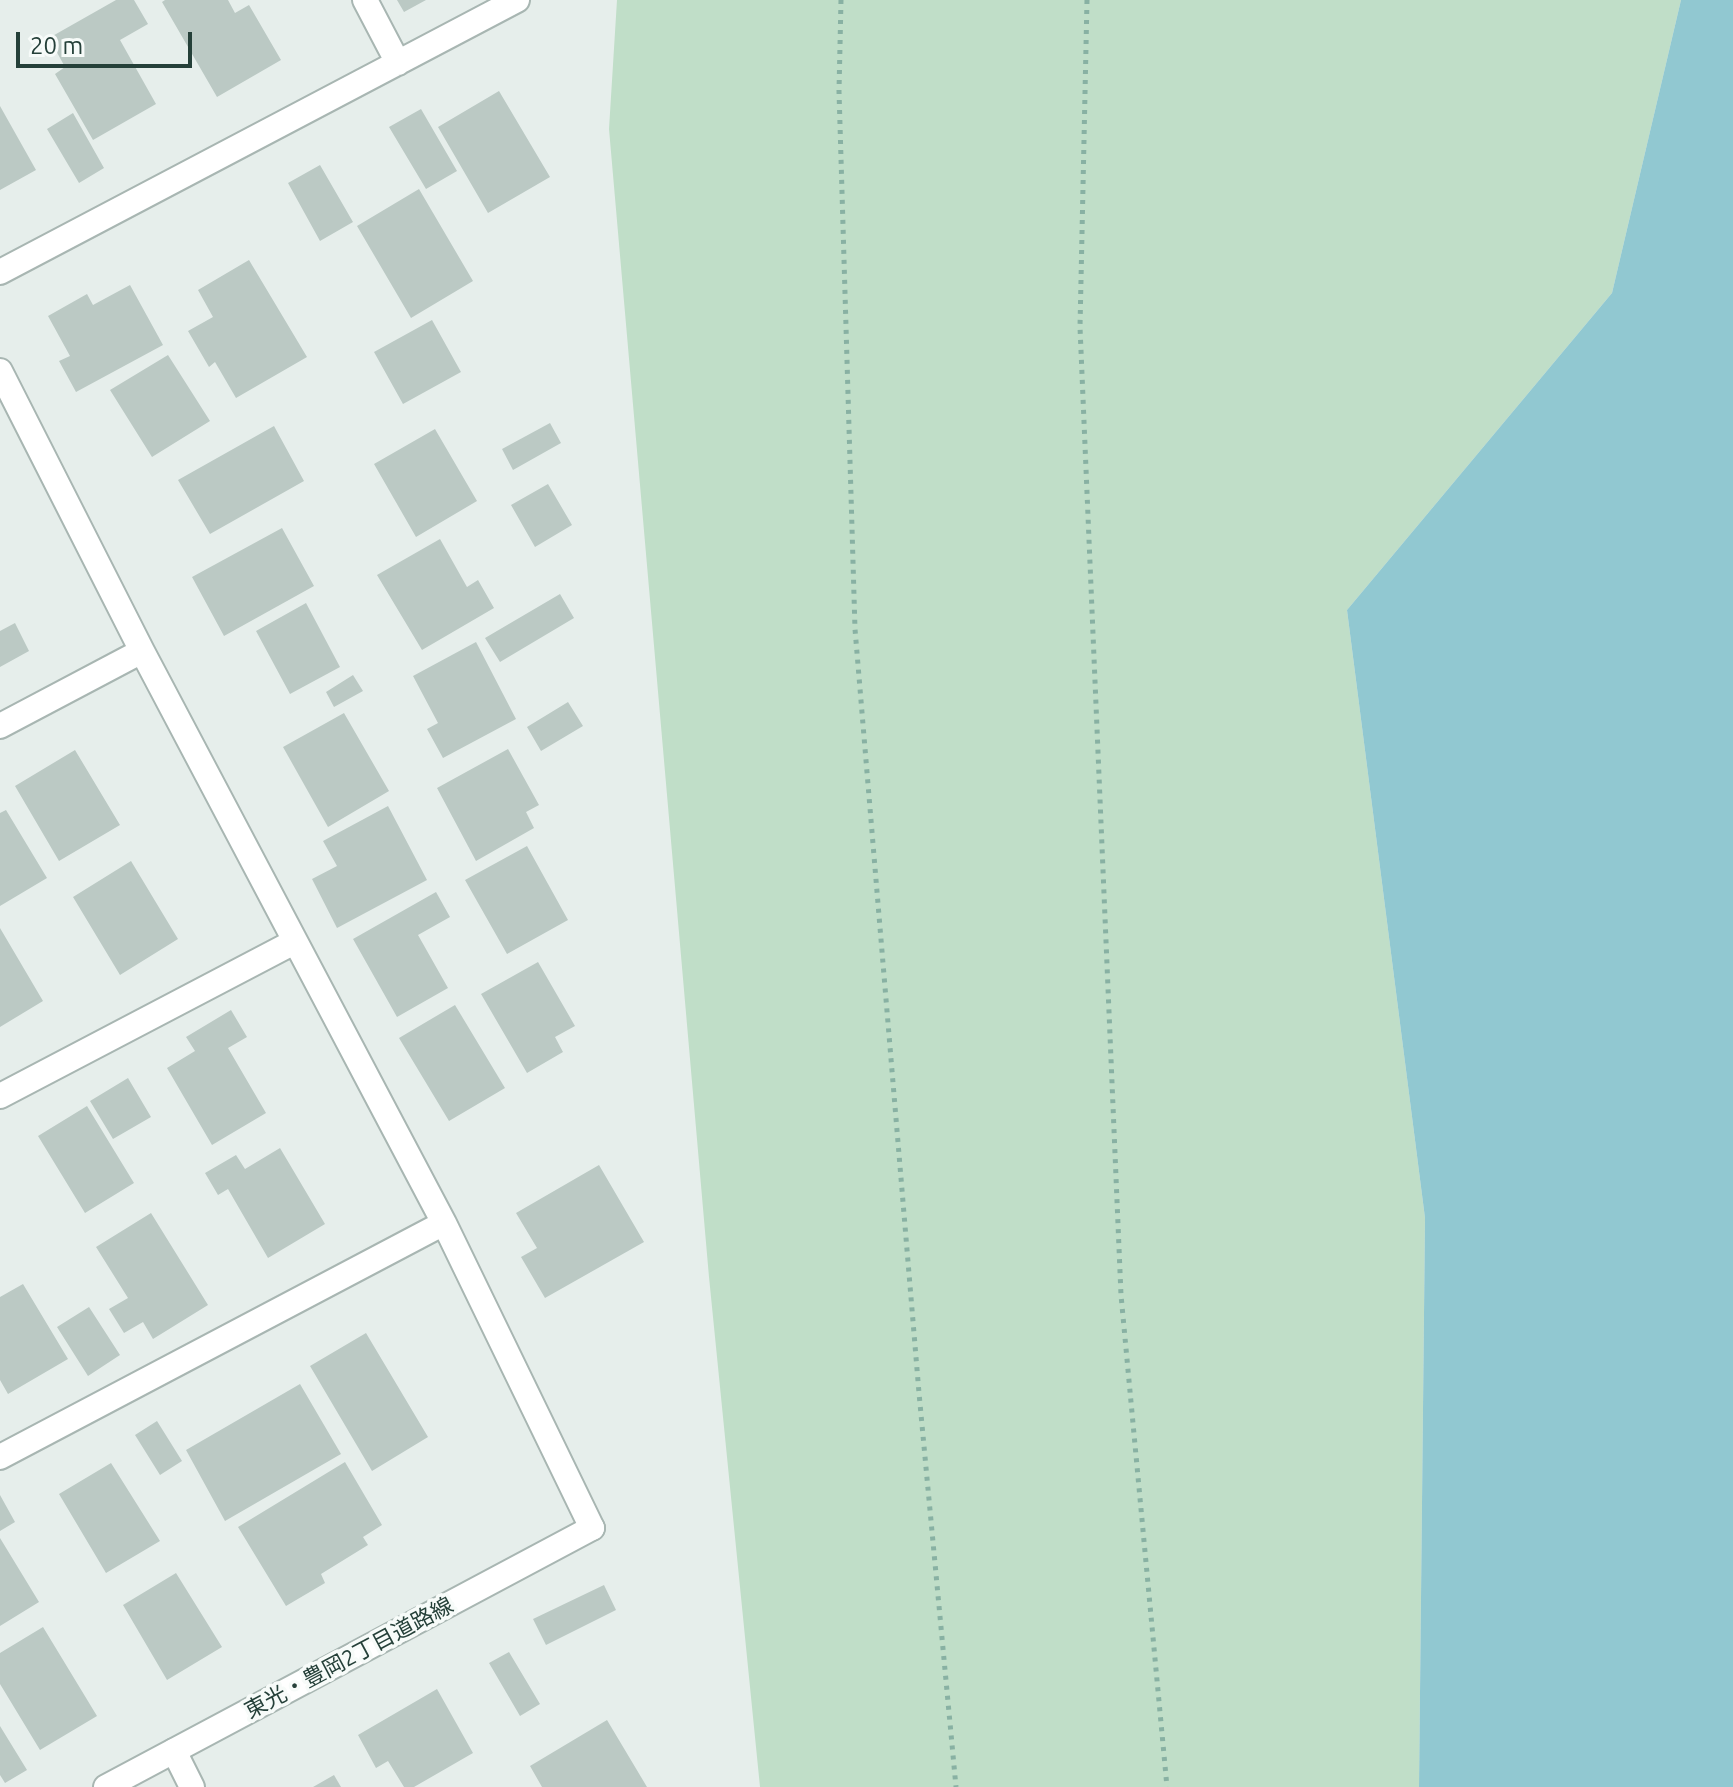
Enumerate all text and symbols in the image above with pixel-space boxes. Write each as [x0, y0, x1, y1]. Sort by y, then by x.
scale bar [20, 16, 196, 66]
text: 20 m [30, 32, 83, 59]
street label: 東光・豊岡2丁目道路線 [240, 1592, 458, 1724]

